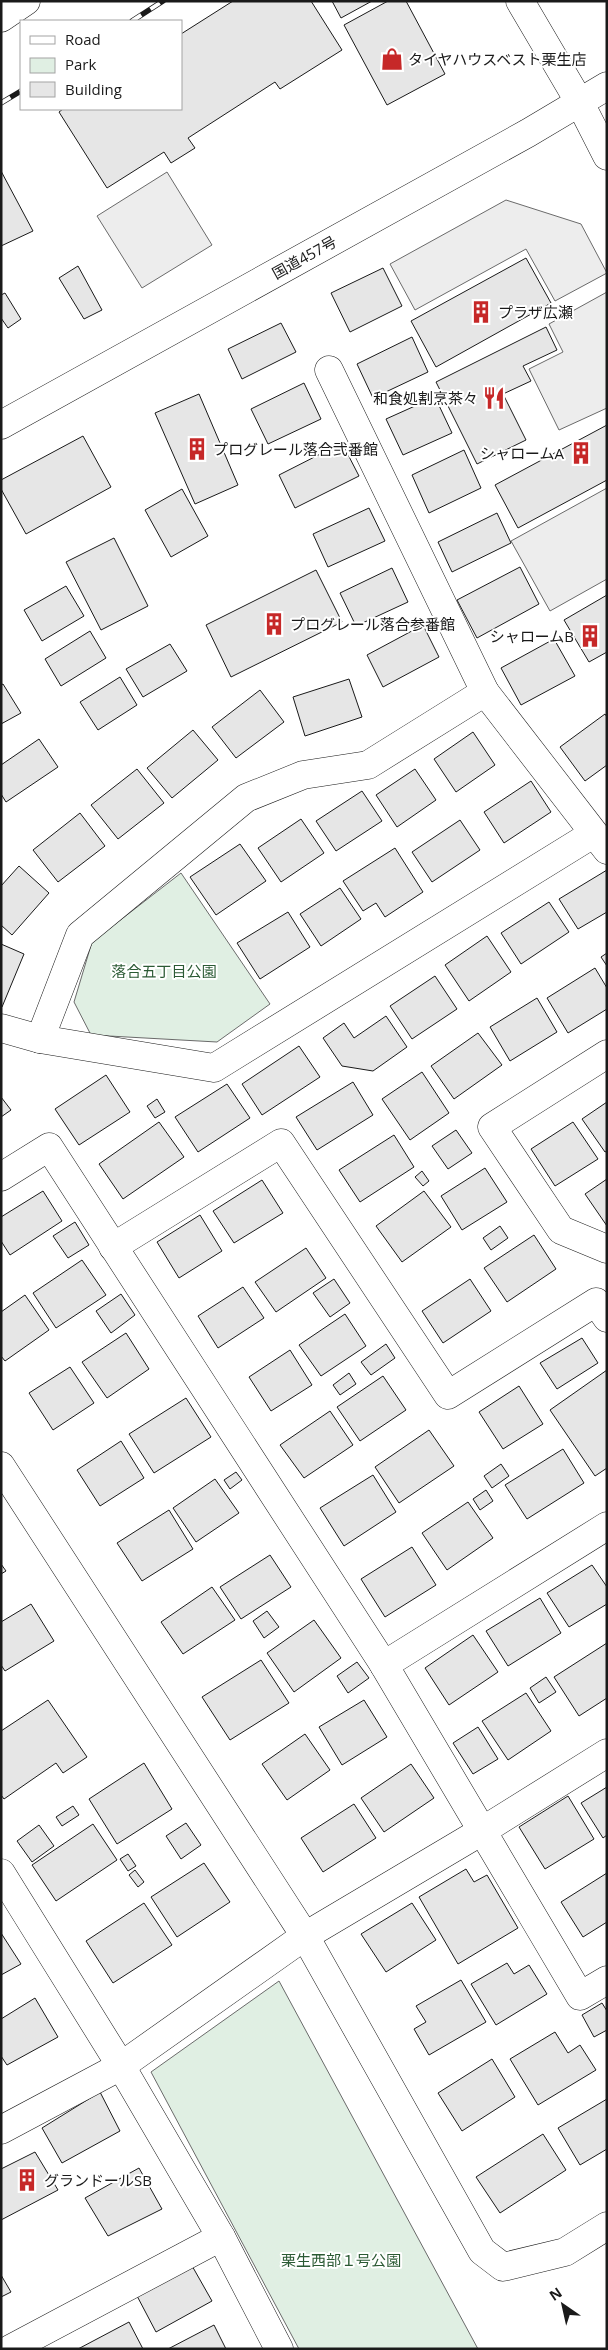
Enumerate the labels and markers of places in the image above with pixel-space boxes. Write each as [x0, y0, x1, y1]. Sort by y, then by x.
shop icon: タイヤハウスベスト栗生店 [379, 46, 405, 72]
place label: タイヤハウスベスト栗生店 [408, 49, 587, 69]
building icon: プラザ広瀬 [468, 299, 494, 325]
place label: プラザ広瀬 [498, 302, 573, 322]
restaurant icon: 和食処割烹茶々 [481, 385, 507, 411]
place label: 和食処割烹茶々 [373, 388, 478, 408]
building icon: プログレール落合弐番館 [184, 436, 210, 462]
place label: プログレール落合弐番館 [213, 439, 378, 459]
building icon: シャロームA [568, 440, 594, 466]
place label: シャロームA [480, 443, 565, 463]
building icon: プログレール落合参番館 [261, 611, 287, 637]
place label: プログレール落合参番館 [290, 614, 455, 634]
building icon: シャロームB [577, 623, 603, 649]
place label: シャロームB [490, 626, 574, 646]
building icon: グランドールSB [14, 2167, 40, 2193]
place label: グランドールSB [44, 2170, 152, 2190]

